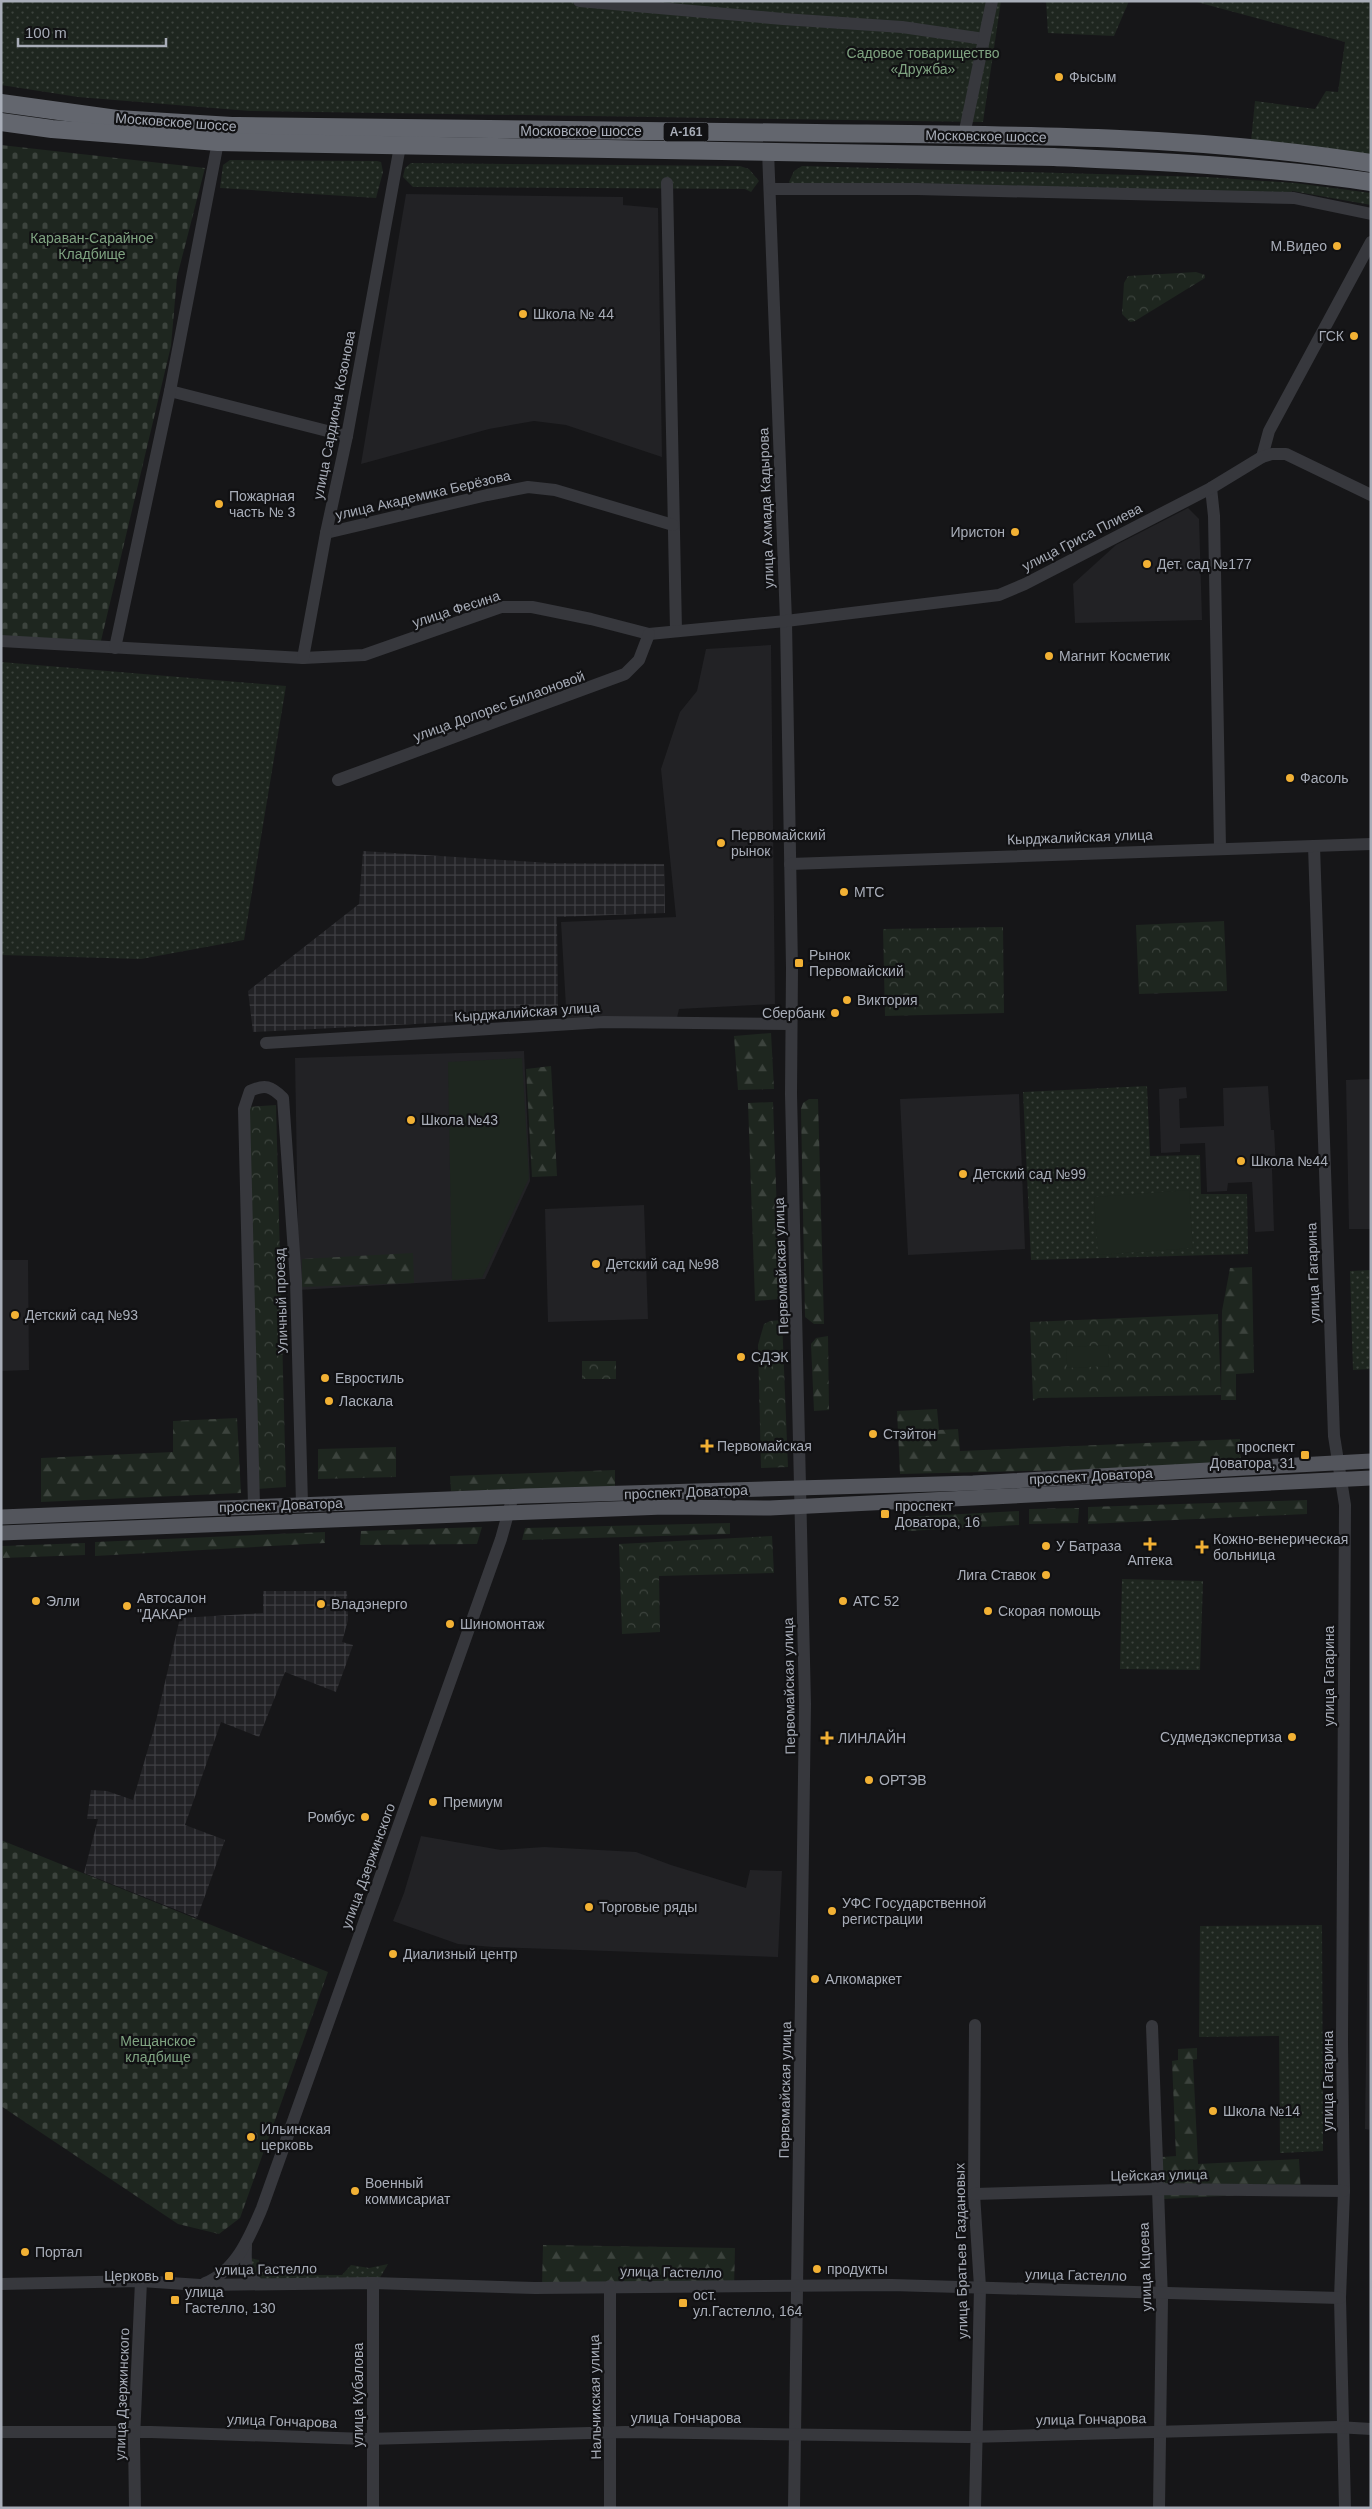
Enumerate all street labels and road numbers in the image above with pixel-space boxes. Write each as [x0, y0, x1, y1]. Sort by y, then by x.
street label: Московское шоссе [115, 110, 237, 134]
road number: А-161 [664, 122, 708, 142]
street label: Московское шоссе [520, 123, 642, 139]
street label: Московское шоссе [925, 127, 1047, 145]
street label: улица Сардиона Козонова [310, 329, 358, 501]
street label: улица Ахмада Кадырова [755, 427, 777, 589]
street label: улица Академика Берёзова [334, 467, 512, 523]
street label: улица Гриса Плиева [1019, 500, 1145, 574]
street label: улица Фесина [410, 587, 502, 631]
street label: улица Долорес Билаоновой [411, 667, 587, 745]
street label: Кырджалийская улица [1007, 826, 1153, 848]
street label: Кырджалийская улица [454, 999, 601, 1025]
street label: Первомайская улица [771, 1197, 791, 1335]
street label: улица Гагарина [1303, 1222, 1323, 1324]
street label: Уличный проезд [271, 1248, 291, 1354]
street label: проспект Доватора [1029, 1465, 1153, 1487]
street label: проспект Доватора [624, 1482, 748, 1502]
street label: проспект Доватора [219, 1495, 343, 1515]
street label: Первомайская улица [780, 1617, 798, 1755]
street label: улица Гагарина [1321, 1625, 1337, 1726]
street label: улица Дзержинского [338, 1801, 398, 1931]
street label: Первомайская улица [776, 2021, 794, 2159]
street label: улица Гагарина [1320, 2030, 1336, 2131]
street label: улица Братьев Газдановых [951, 2163, 971, 2339]
street label: Цейская улица [1110, 2166, 1208, 2184]
street label: улица Кцоева [1135, 2222, 1155, 2312]
street label: улица Гастелло [215, 2260, 317, 2278]
street label: улица Гастелло [620, 2263, 722, 2281]
street label: улица Гастелло [1025, 2266, 1127, 2284]
street label: улица Дзержинского [112, 2327, 132, 2461]
street label: Нальчикская улица [586, 2334, 604, 2460]
street label: улица Кубалова [350, 2343, 366, 2447]
street label: улица Гончарова [631, 2410, 741, 2426]
street label: улица Гончарова [1036, 2410, 1146, 2428]
street label: улица Гончарова [227, 2411, 338, 2431]

